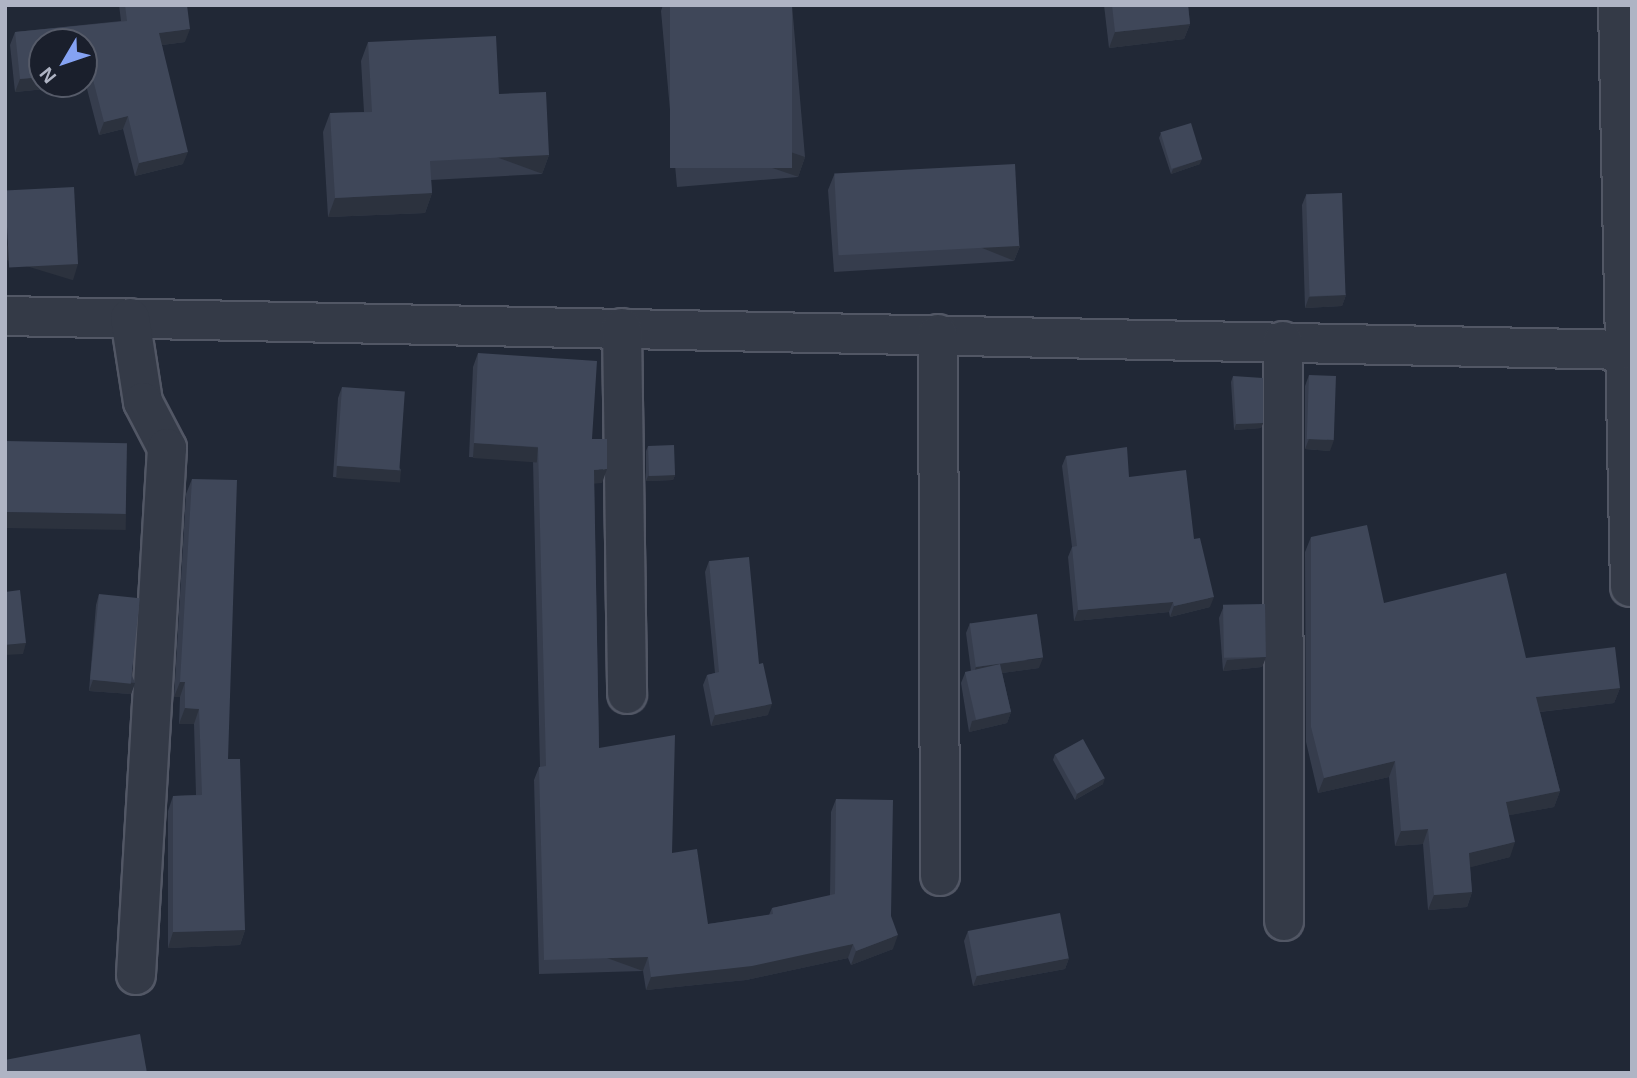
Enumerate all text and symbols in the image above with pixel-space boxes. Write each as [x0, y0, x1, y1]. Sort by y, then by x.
north arrow [28, 28, 98, 98]
text: N [35, 63, 60, 87]

